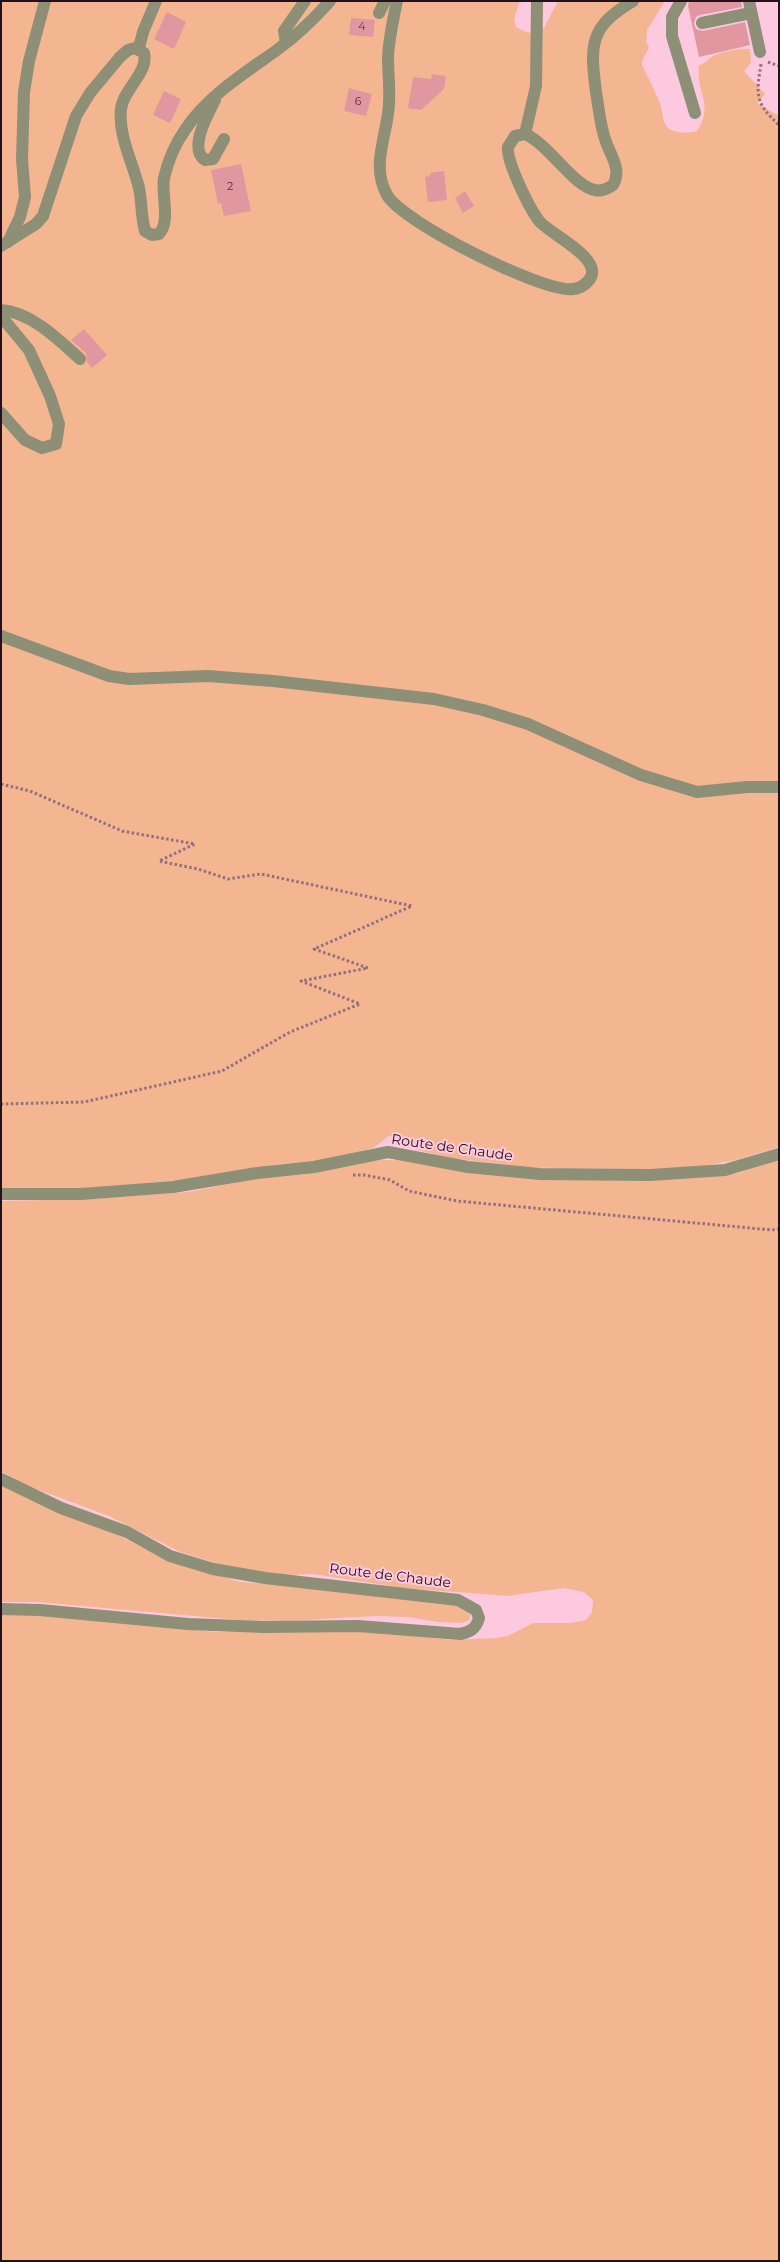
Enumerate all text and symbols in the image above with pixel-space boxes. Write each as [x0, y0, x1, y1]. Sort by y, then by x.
house number: 4 [358, 20, 366, 34]
house number: 6 [355, 95, 361, 109]
house number: 2 [227, 180, 233, 194]
street label: Route de Chaude [390, 1131, 514, 1165]
street label: Route de Chaude [328, 1560, 452, 1592]

